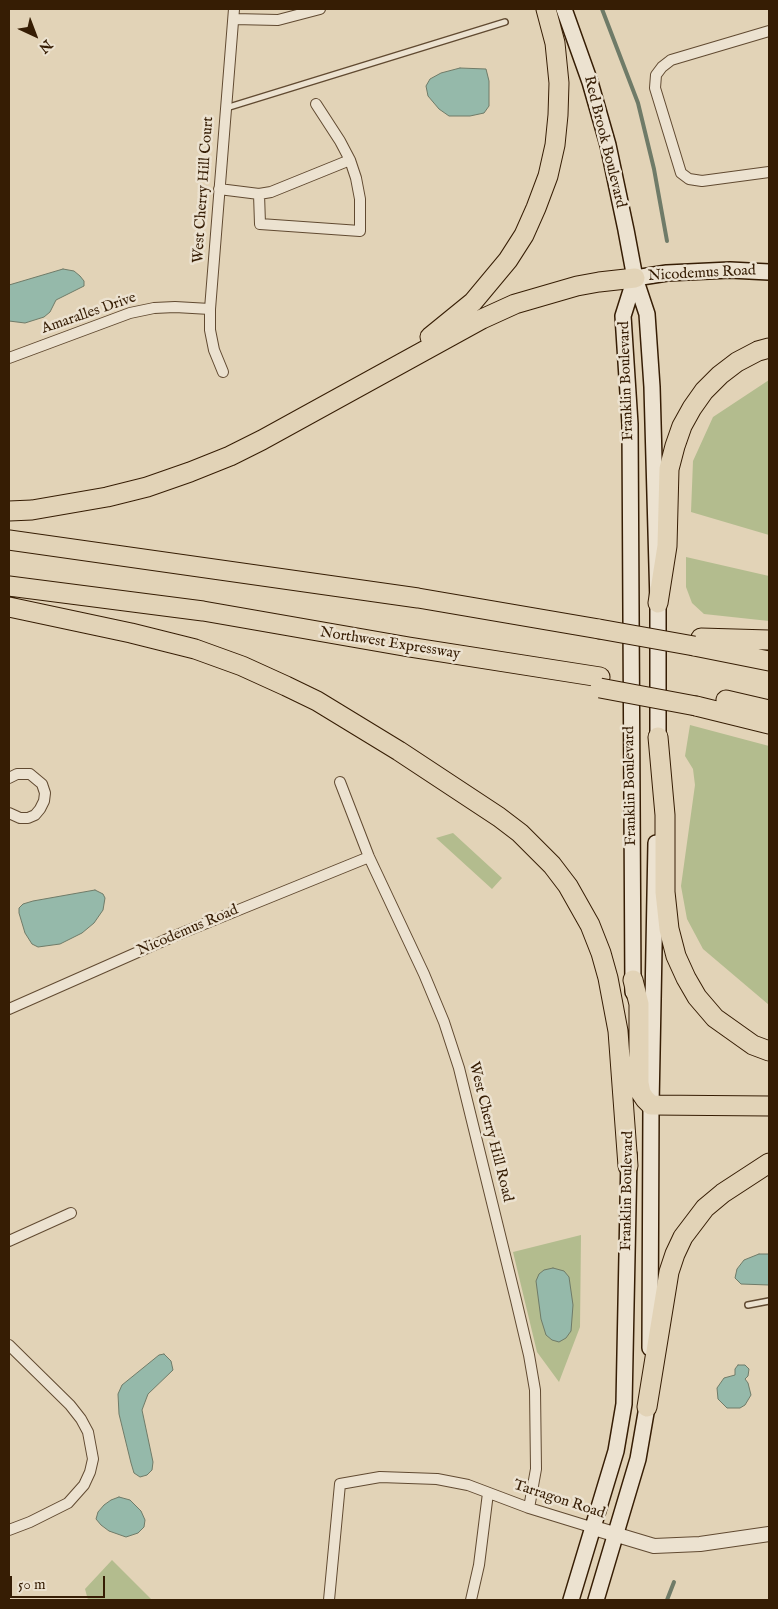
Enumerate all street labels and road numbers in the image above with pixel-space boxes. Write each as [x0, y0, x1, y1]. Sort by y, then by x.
street label: Red Brook Boulevard [579, 74, 629, 210]
street label: West Cherry Hill Court [190, 116, 218, 264]
street label: Nicodemus Road [648, 262, 756, 286]
street label: Amaralles Drive [39, 289, 139, 339]
street label: Franklin Boulevard [616, 321, 638, 441]
street label: Northwest Expressway [319, 624, 461, 664]
street label: Franklin Boulevard [621, 726, 641, 846]
street label: Nicodemus Road [135, 902, 241, 960]
street label: West Cherry Hill Road [464, 1060, 516, 1204]
street label: Franklin Boulevard [618, 1131, 638, 1251]
street label: Tarragon Road [511, 1477, 607, 1523]

